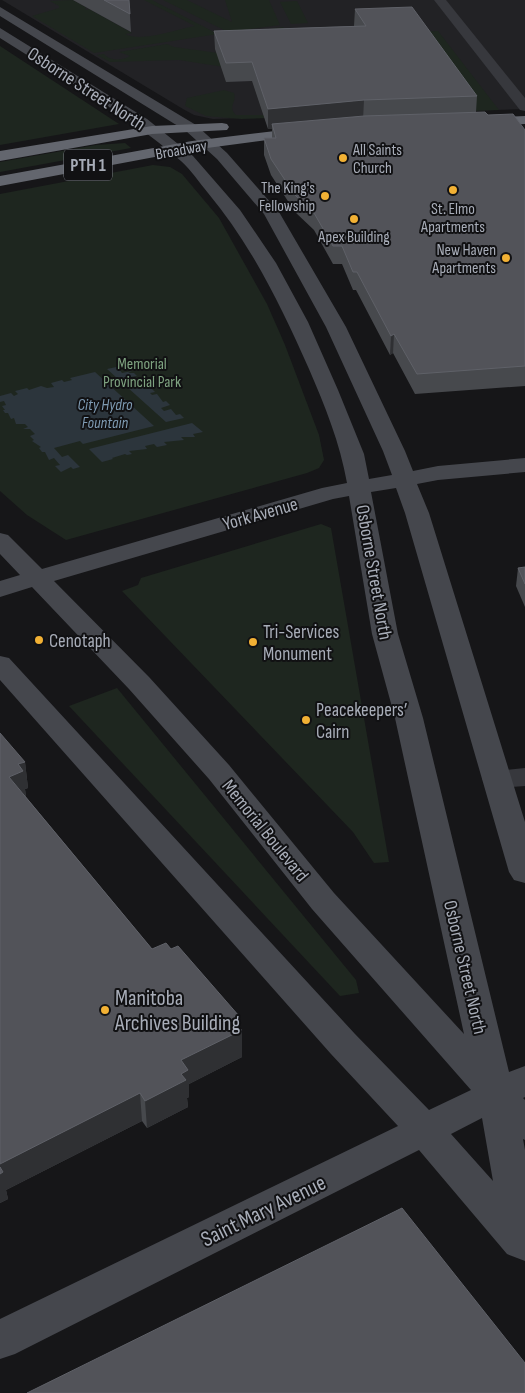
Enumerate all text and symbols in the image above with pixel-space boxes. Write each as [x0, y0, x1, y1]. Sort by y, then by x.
street label: Osborne Street North [23, 42, 150, 136]
street label: Broadway [154, 137, 208, 164]
place label: All Saints Church [352, 141, 402, 178]
road number: PTH 1 [64, 150, 112, 180]
marker: All Saints Church [337, 152, 349, 164]
place label: The King's Fellowship [259, 179, 315, 216]
marker: St. Elmo Apartments [447, 184, 459, 196]
marker: The King's Fellowship [319, 190, 331, 202]
place label: St. Elmo Apartments [420, 200, 485, 237]
marker: Apex Building [348, 213, 360, 225]
place label: Apex Building [317, 228, 390, 247]
place label: New Haven Apartments [431, 241, 496, 278]
marker: New Haven Apartments [500, 252, 512, 264]
park label: Memorial Provincial Park [103, 355, 181, 392]
water label: City Hydro Fountain [78, 396, 133, 433]
street label: York Avenue [220, 493, 301, 536]
street label: Osborne Street North [350, 503, 397, 641]
place label: Tri-Services Monument [263, 621, 340, 666]
place label: Cenotaph [49, 630, 111, 653]
marker: Cenotaph [33, 634, 45, 646]
marker: Tri-Services Monument [247, 636, 259, 648]
place label: Peacekeepers’ Cairn [316, 699, 408, 744]
marker: Peacekeepers’ Cairn [300, 714, 312, 726]
street label: Memorial Boulevard [217, 775, 313, 887]
street label: Osborne Street North [438, 898, 491, 1036]
place label: Manitoba Archives Building [114, 985, 241, 1037]
marker: Manitoba Archives Building [99, 1004, 111, 1016]
street label: Saint Mary Avenue [197, 1169, 331, 1253]

